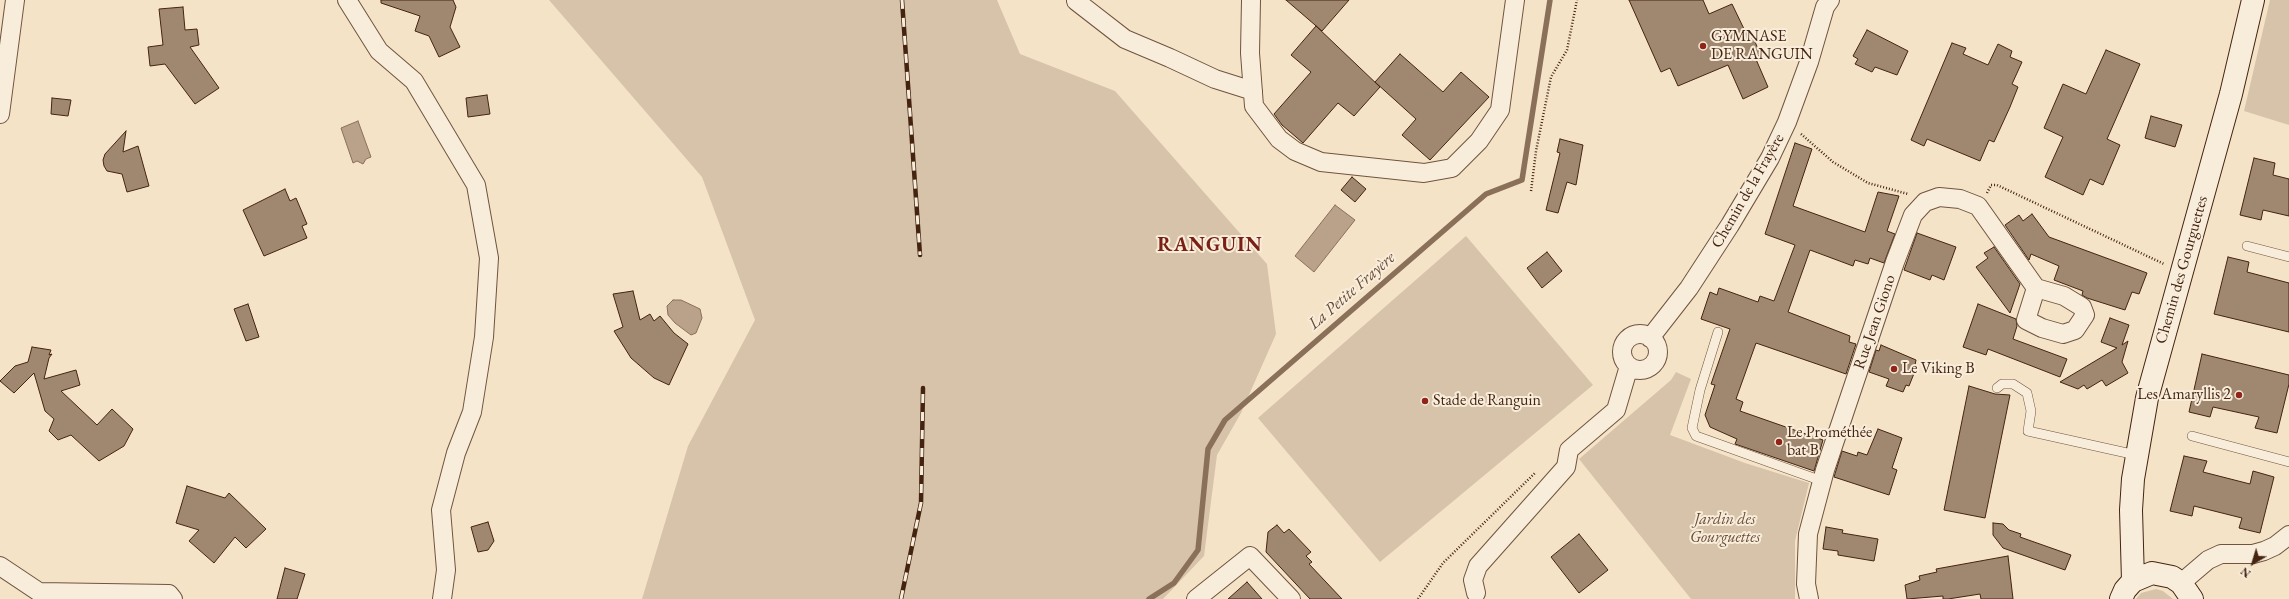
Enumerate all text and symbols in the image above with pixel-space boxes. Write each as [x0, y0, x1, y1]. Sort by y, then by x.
place label: GYMNASE DE RANGUIN [1711, 27, 1813, 65]
marker: GYMNASE DE RANGUIN [1698, 41, 1708, 51]
street label: Chemin de la Frayère [1707, 130, 1789, 252]
street label: Chemin des Gourguettes [2152, 194, 2212, 346]
district label: RANGUIN [1157, 234, 1263, 258]
water label: La Petite Frayère [1304, 248, 1400, 334]
street label: Rue Jean Giono [1850, 272, 1900, 372]
place label: Le Viking B [1902, 359, 1975, 379]
marker: Le Viking B [1889, 364, 1899, 374]
place label: Les Amaryllis 2 [2137, 385, 2231, 405]
marker: Les Amaryllis 2 [2234, 390, 2244, 400]
place label: Stade de Ranguin [1433, 391, 1541, 411]
marker: Stade de Ranguin [1420, 396, 1430, 406]
place label: Le Prométhée bat B [1787, 423, 1872, 461]
marker: Le Prométhée bat B [1774, 437, 1784, 447]
park label: Jardin des Gourguettes [1690, 510, 1760, 548]
north arrow [2233, 543, 2273, 583]
text: N [2238, 564, 2253, 581]

